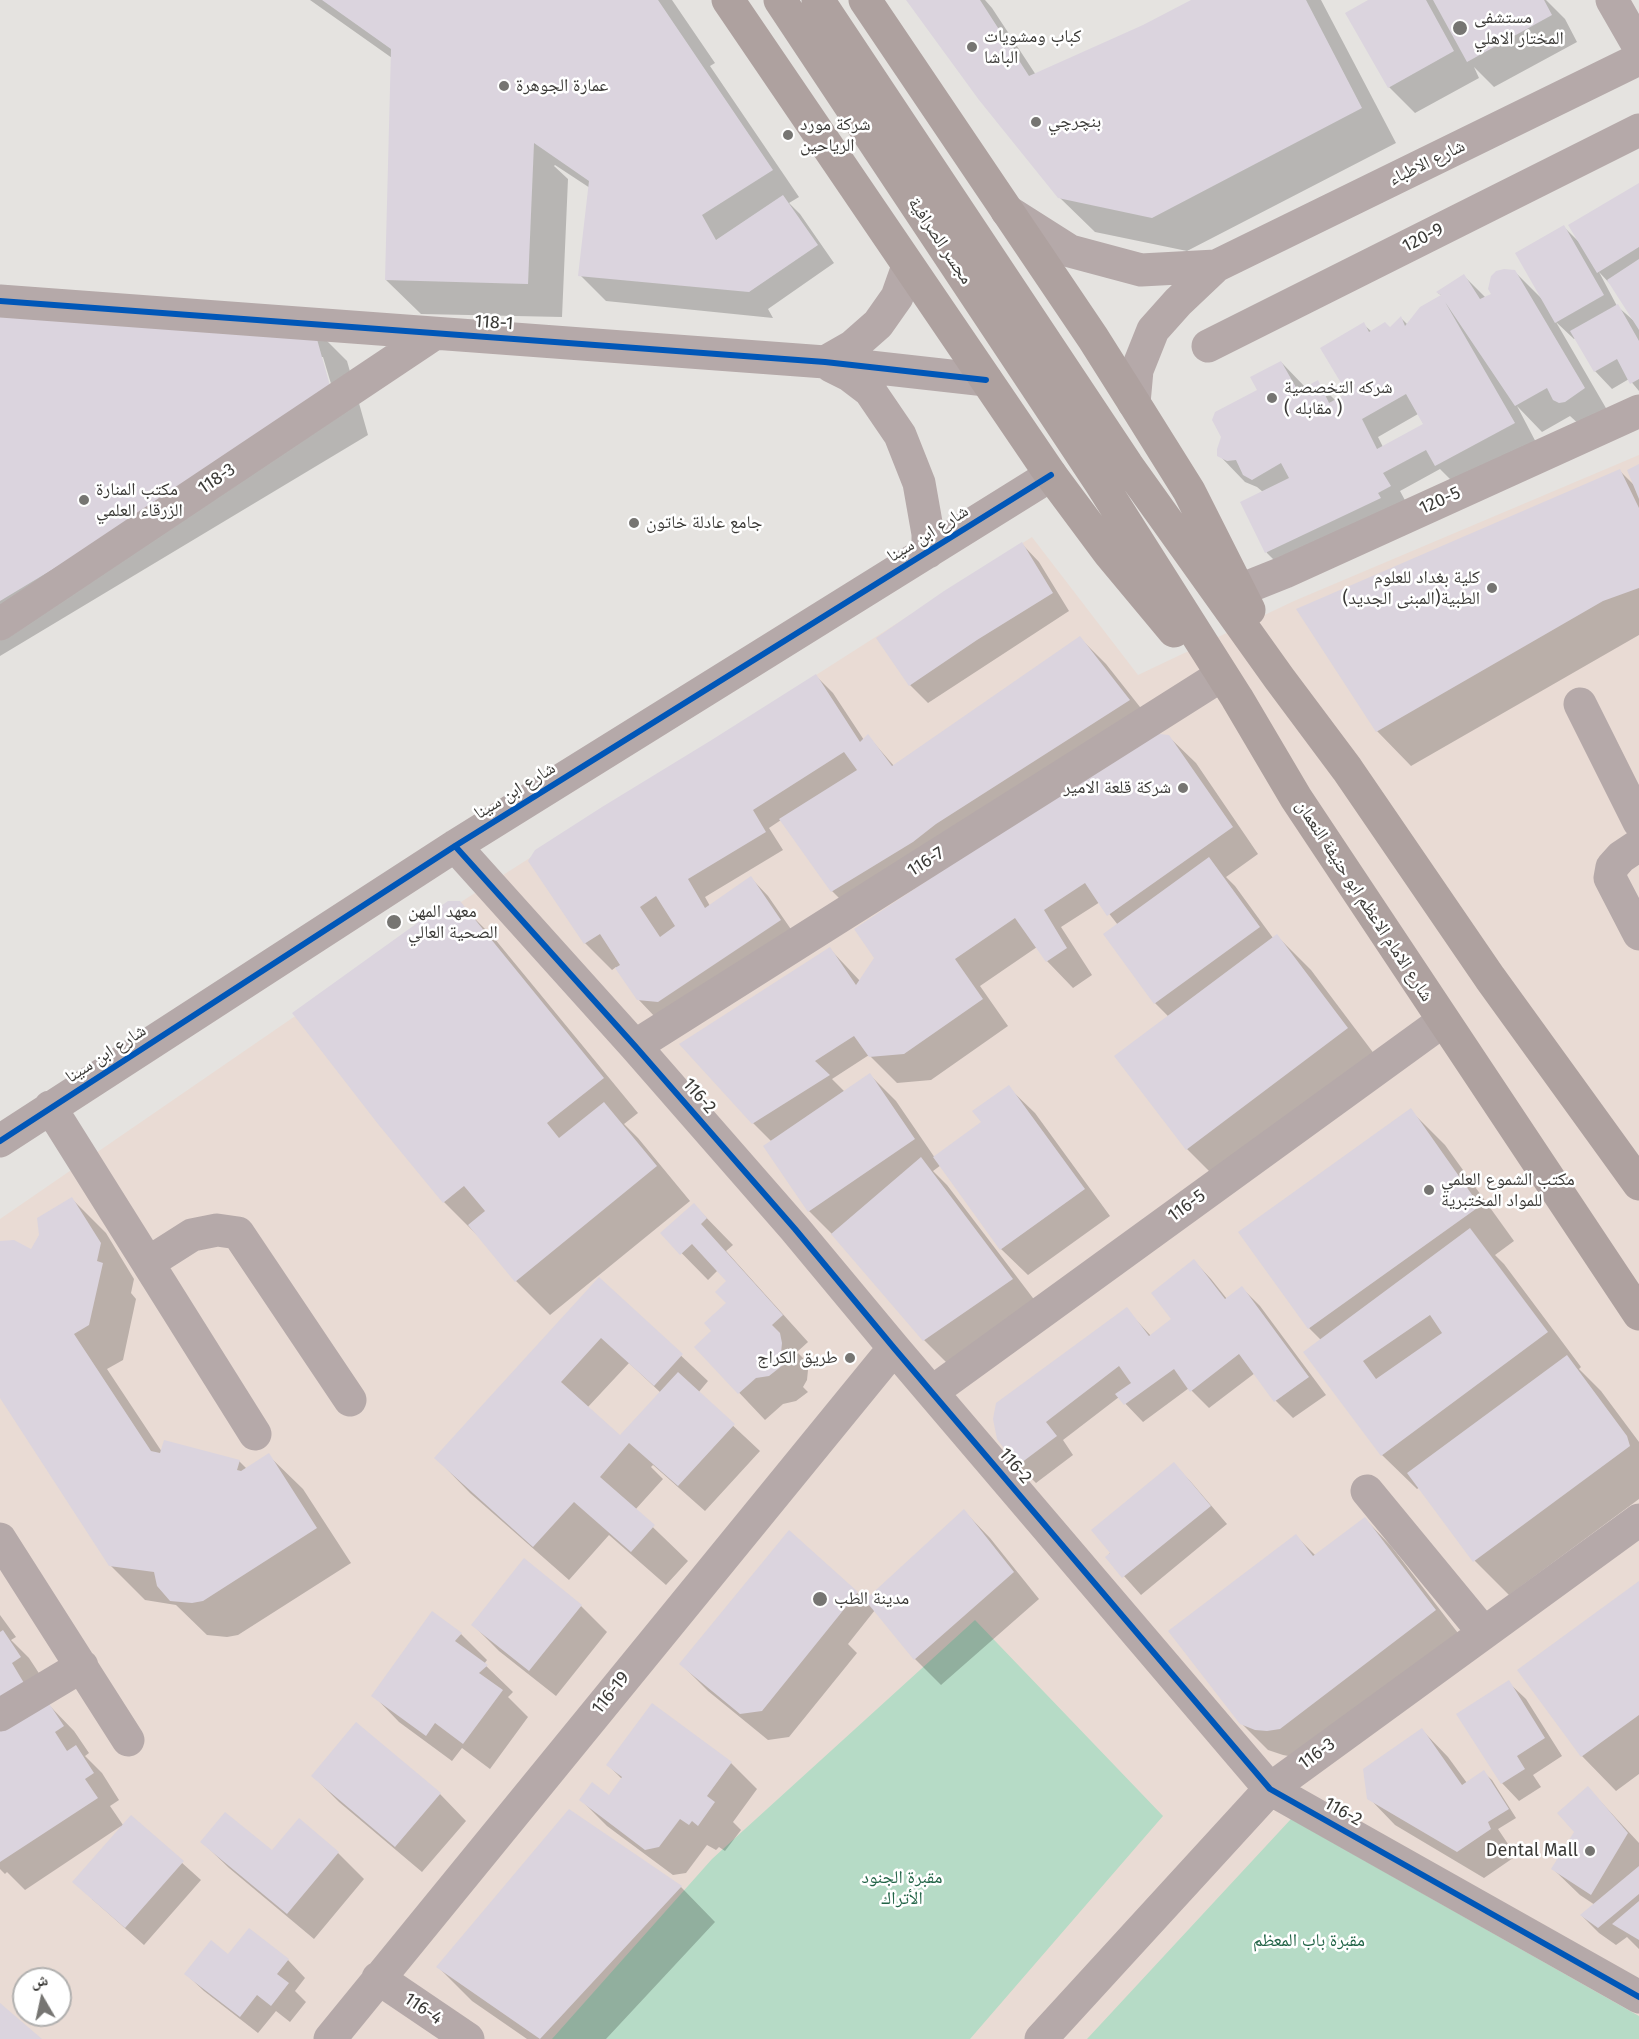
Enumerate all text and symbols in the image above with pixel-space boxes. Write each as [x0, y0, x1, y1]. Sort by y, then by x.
place label: مستشفى المختار الاهلي [1474, 7, 1564, 50]
marker: مستشفى المختار الاهلي [1451, 19, 1469, 37]
place label: كباب ومشويات الباشا [984, 26, 1082, 68]
marker: كباب ومشويات الباشا [965, 40, 979, 54]
place label: عمارة الجوهرة [516, 75, 608, 97]
marker: عمارة الجوهرة [497, 79, 511, 93]
place label: بنچرچي [1048, 111, 1101, 133]
place label: شركة مورد الرياحين [800, 114, 871, 156]
marker: بنچرچي [1029, 115, 1043, 129]
marker: شركة مورد الرياحين [781, 128, 795, 142]
street label: شارع الاطباء [1385, 135, 1469, 191]
street label: مجسر الصرافية [903, 194, 977, 288]
street label: 120-9 [1399, 219, 1447, 257]
street label: 118-1 [474, 311, 514, 335]
place label: شركه التخصصية ( مقابله ) [1284, 377, 1393, 420]
marker: شركه التخصصية ( مقابله ) [1265, 391, 1279, 405]
street label: 118-3 [194, 459, 240, 499]
place label: مكتب المنارة الزرقاء العلمي [96, 479, 183, 522]
street label: 120-5 [1416, 482, 1464, 520]
marker: مكتب المنارة الزرقاء العلمي [77, 493, 91, 507]
street label: شارع ابن سينا [883, 501, 973, 567]
place label: جامع عادلة خاتون [646, 512, 763, 534]
marker: جامع عادلة خاتون [627, 516, 641, 530]
place label: كلية بغداد للعلوم الطبية(المبنى الجديد) [1343, 567, 1480, 610]
marker: كلية بغداد للعلوم الطبية(المبنى الجديد) [1485, 581, 1499, 595]
street label: شارع ابن سينا [470, 758, 560, 824]
place label: شركة قلعة الامير [1064, 777, 1171, 799]
marker: شركة قلعة الامير [1176, 781, 1190, 795]
street label: شارع الامام الاعظم ابو حنيفة النعمان [1291, 796, 1437, 1006]
street label: 116-7 [904, 842, 948, 882]
place label: معهد المهن الصحية العالي [408, 901, 498, 944]
marker: معهد المهن الصحية العالي [385, 913, 403, 931]
street label: شارع ابن سينا [62, 1020, 150, 1088]
street label: 116-2 [678, 1074, 720, 1118]
place label: مكتب الشموع العلمي للمواد المختبرية [1441, 1169, 1575, 1212]
marker: مكتب الشموع العلمي للمواد المختبرية [1422, 1183, 1436, 1197]
street label: 116-5 [1164, 1185, 1210, 1227]
place label: طريق الكراج [757, 1347, 838, 1369]
marker: طريق الكراج [843, 1351, 857, 1365]
street label: 116-2 [994, 1444, 1036, 1488]
place label: مدينة الطب [834, 1588, 909, 1610]
marker: مدينة الطب [811, 1590, 829, 1608]
street label: 116-19 [587, 1667, 635, 1719]
street label: 116-3 [1294, 1733, 1340, 1775]
street label: 116-2 [1320, 1793, 1366, 1831]
place label: Dental Mall [1486, 1840, 1578, 1862]
marker: Dental Mall [1583, 1844, 1597, 1858]
park label: مقبرة الجنود الأتراك [861, 1867, 943, 1910]
park label: مقبرة باب المعظم [1253, 1930, 1365, 1952]
north arrow [12, 1967, 72, 2027]
text: ش [30, 1970, 49, 1991]
street label: 116-4 [400, 1988, 446, 2030]

